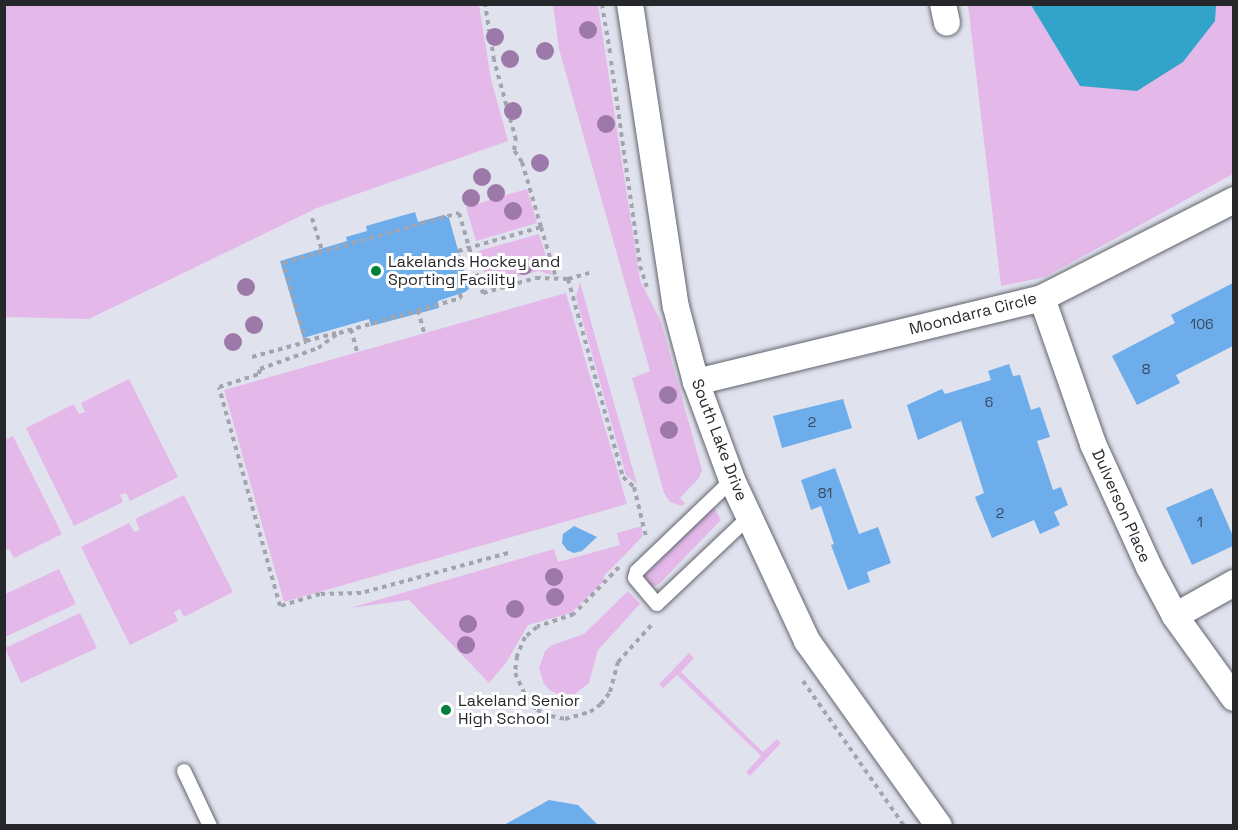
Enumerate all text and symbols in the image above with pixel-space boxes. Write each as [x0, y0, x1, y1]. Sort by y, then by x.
place label: Lakelands Hockey and Sporting Facility [388, 252, 560, 290]
marker: Lakelands Hockey and Sporting Facility [369, 264, 383, 278]
street label: Moondarra Circle [907, 289, 1039, 339]
house number: 106 [1190, 316, 1214, 332]
house number: 8 [1142, 361, 1150, 377]
street label: South Lake Drive [687, 376, 751, 504]
house number: 6 [985, 394, 993, 410]
house number: 2 [808, 414, 816, 430]
street label: Dulverson Place [1087, 446, 1155, 566]
house number: 81 [818, 485, 832, 501]
house number: 2 [996, 505, 1004, 521]
house number: 1 [1197, 514, 1203, 530]
place label: Lakeland Senior High School [458, 691, 580, 729]
marker: Lakeland Senior High School [439, 703, 453, 717]

